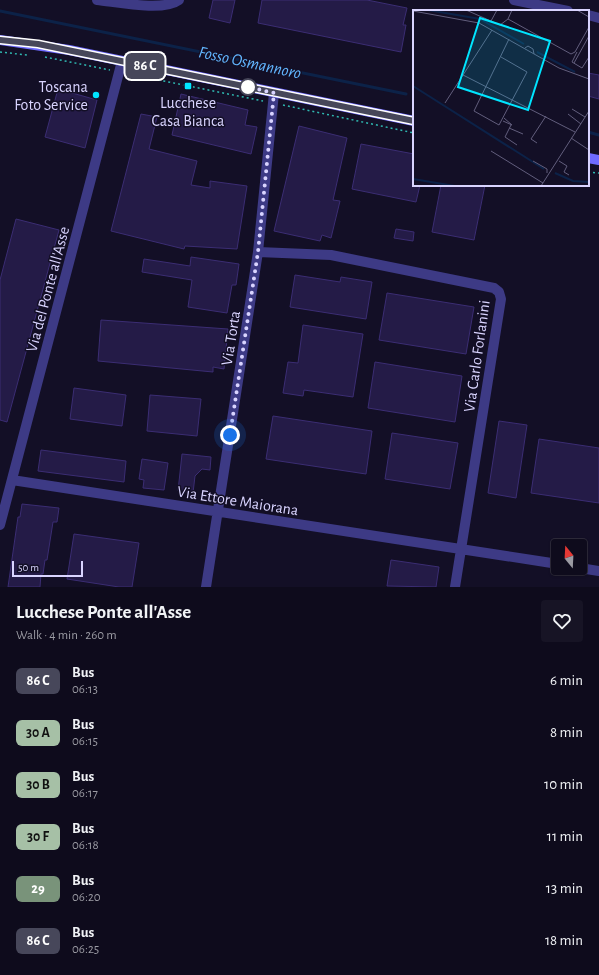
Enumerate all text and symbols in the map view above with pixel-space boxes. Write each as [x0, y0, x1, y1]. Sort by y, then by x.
inset map [413, 10, 589, 186]
water label: Fosso Osmannoro [197, 43, 303, 82]
line badge: 86 C [117, 53, 173, 79]
text: 86 C [133, 59, 157, 73]
unlabelled marker [239, 78, 257, 96]
place label: Toscana Foto Service [14, 79, 88, 113]
marker: Lucchese Casa Bianca [183, 81, 193, 91]
marker: Toscana Foto Service [91, 90, 101, 100]
place label: Lucchese Casa Bianca [151, 95, 225, 129]
street label: Via del Ponte all'Asse [24, 225, 72, 354]
street label: Via Carlo Forlanini [461, 299, 493, 413]
street label: Via Torta [219, 310, 243, 367]
your location [220, 425, 240, 445]
street label: Via Ettore Maiorana [176, 484, 300, 518]
north arrow [551, 539, 587, 575]
map controls [551, 539, 587, 575]
scale bar [12, 559, 83, 578]
text: 50 m [18, 562, 39, 573]
button: heart [541, 600, 583, 642]
text: Lucchese Ponte all'Asse [16, 603, 191, 622]
text: Walk · 4 min · 260 m [16, 629, 117, 642]
text: Bus [72, 665, 94, 680]
text: 6 min [550, 673, 583, 688]
text: 86 C [26, 674, 50, 688]
text: 06:13 [72, 683, 98, 696]
text: Bus [72, 717, 94, 732]
text: 8 min [550, 725, 583, 740]
text: 30 A [26, 726, 50, 740]
text: 06:15 [72, 735, 98, 748]
text: Bus [72, 769, 94, 784]
text: 10 min [544, 777, 583, 792]
text: 30 B [26, 778, 50, 792]
text: 06:17 [72, 787, 98, 800]
text: Bus [72, 821, 94, 836]
text: 11 min [547, 829, 583, 844]
text: 30 F [27, 830, 49, 844]
text: 06:18 [72, 839, 99, 852]
text: Bus [72, 873, 94, 888]
text: 13 min [546, 881, 583, 896]
text: 29 [31, 882, 45, 896]
text: 06:20 [72, 891, 101, 904]
text: Bus [72, 925, 94, 940]
text: 18 min [545, 933, 583, 948]
text: 86 C [26, 934, 50, 948]
text: 06:25 [72, 943, 99, 956]

